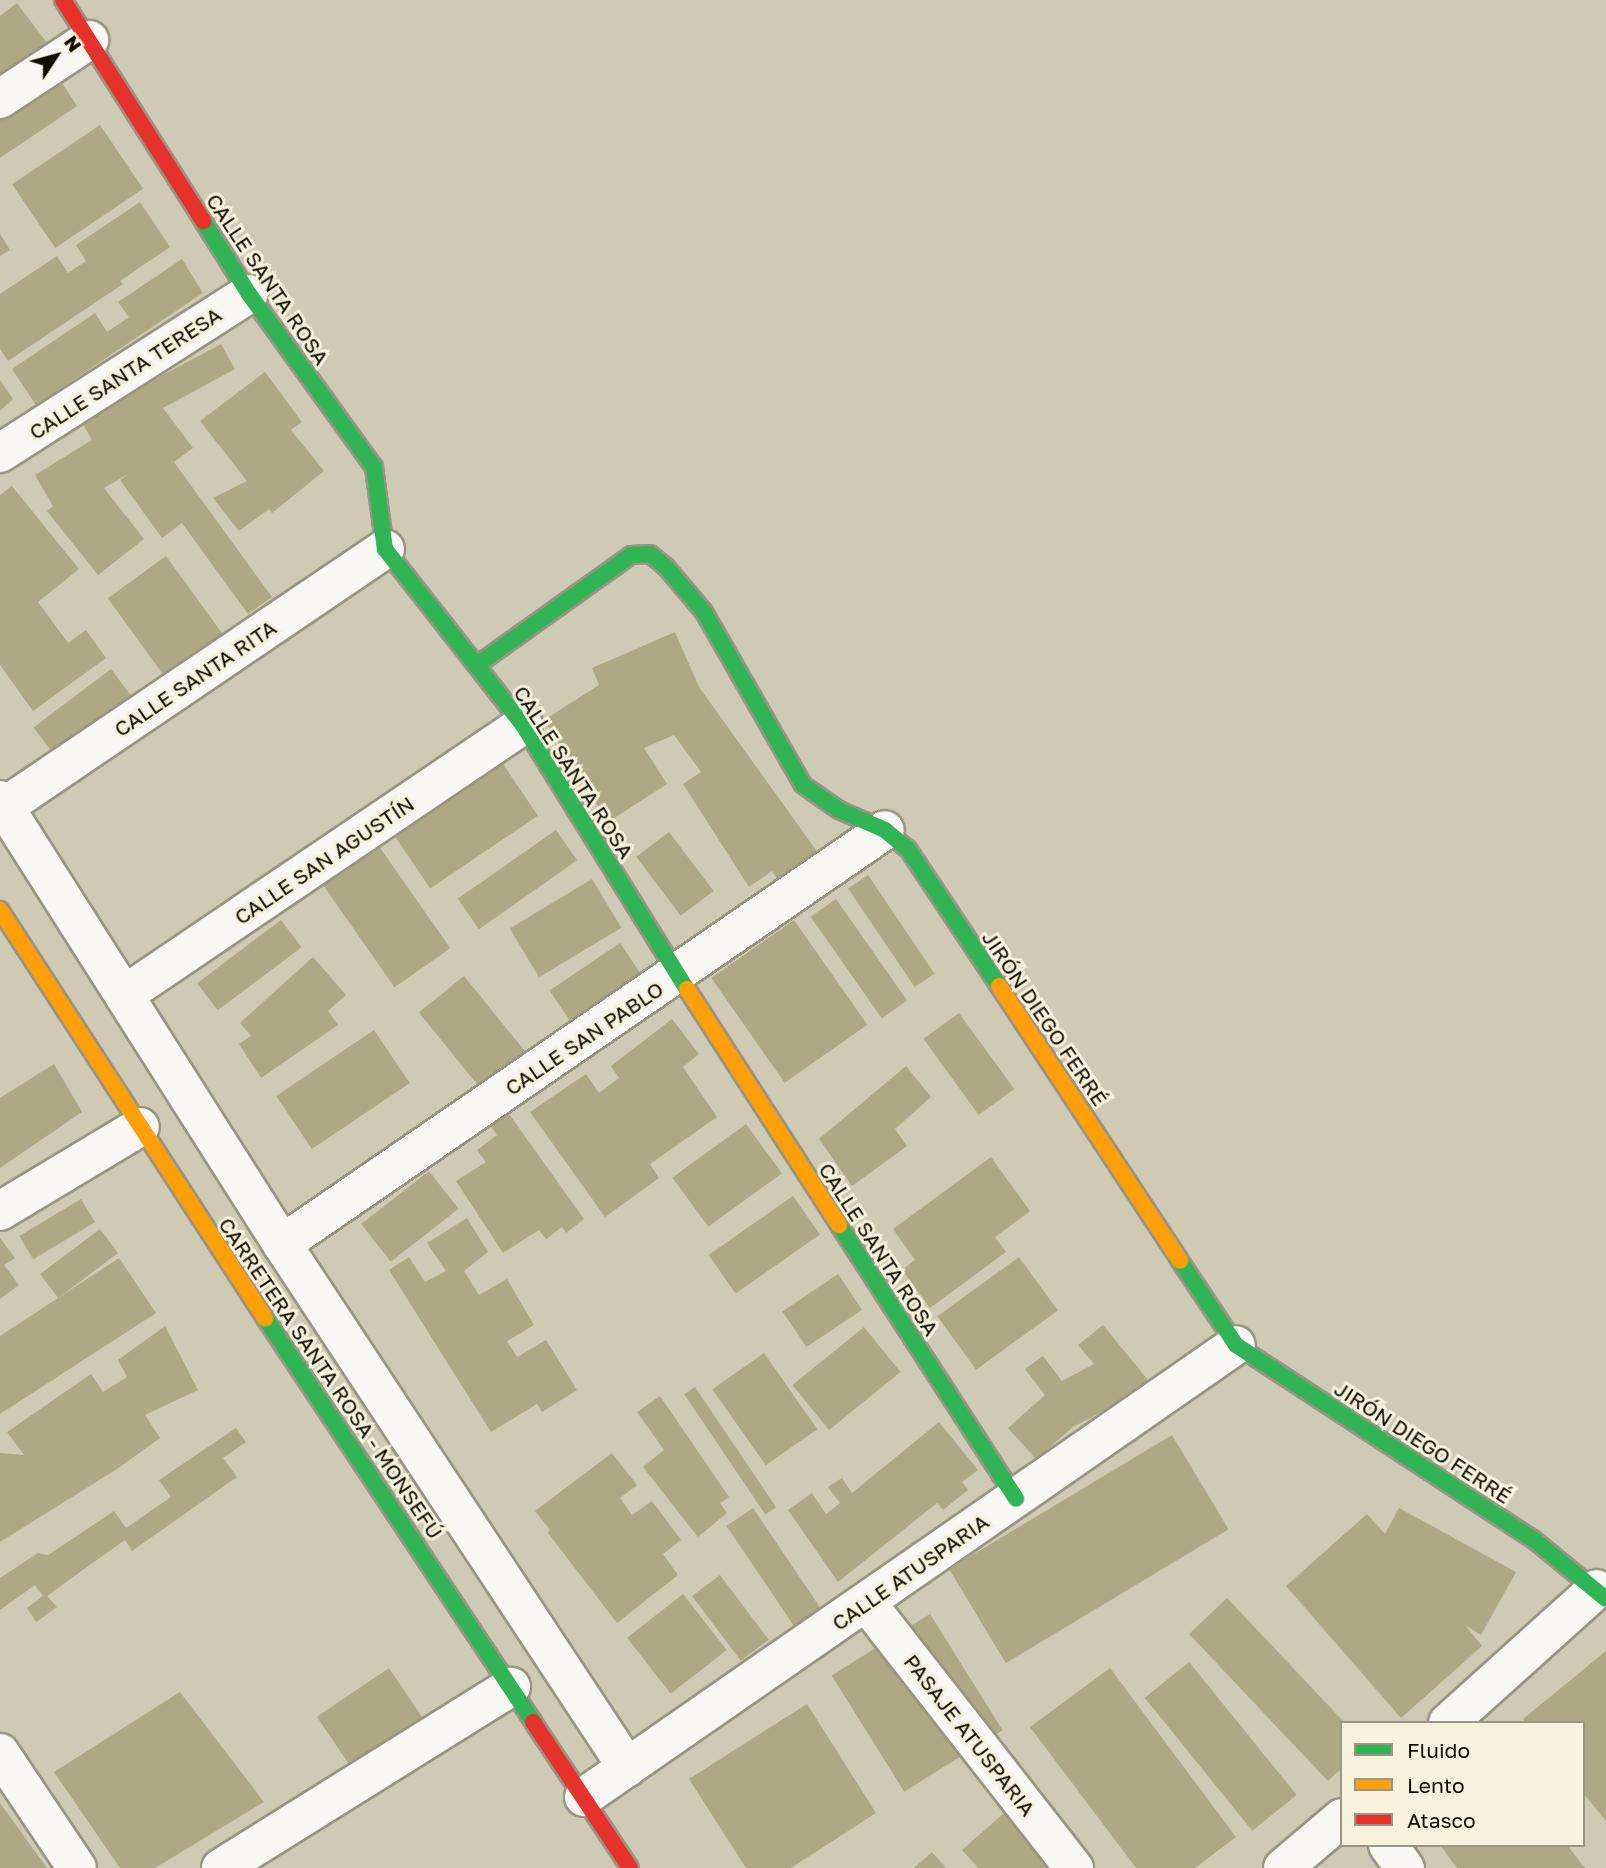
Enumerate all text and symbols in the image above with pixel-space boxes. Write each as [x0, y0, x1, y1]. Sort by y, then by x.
north arrow [21, 21, 91, 91]
text: N [60, 31, 87, 56]
street label: CALLE SANTA ROSA [201, 189, 335, 369]
street label: CALLE SANTA TERESA [24, 301, 226, 445]
street label: CALLE SANTA RITA [109, 614, 281, 742]
street label: CALLE SANTA ROSA [509, 681, 639, 863]
street label: CALLE SAN AGUSTÍN [229, 791, 419, 929]
street label: JIRÓN DIEGO FERRÉ [977, 926, 1113, 1110]
street label: CALLE SAN PABLO [500, 976, 668, 1100]
street label: CALLE SANTA ROSA [814, 1158, 944, 1340]
street label: CARRETERA SANTA ROSA - MONSEFÚ [214, 1213, 448, 1543]
street label: JIRÓN DIEGO FERRÉ [1330, 1375, 1516, 1509]
street label: CALLE ATUSPARIA [827, 1509, 993, 1635]
street label: PASAJE ATUSPARIA [899, 1649, 1041, 1821]
legend [1340, 1721, 1585, 1847]
text: Fluido [1407, 1737, 1470, 1763]
text: Lento [1407, 1772, 1465, 1798]
text: Atasco [1407, 1807, 1476, 1833]

